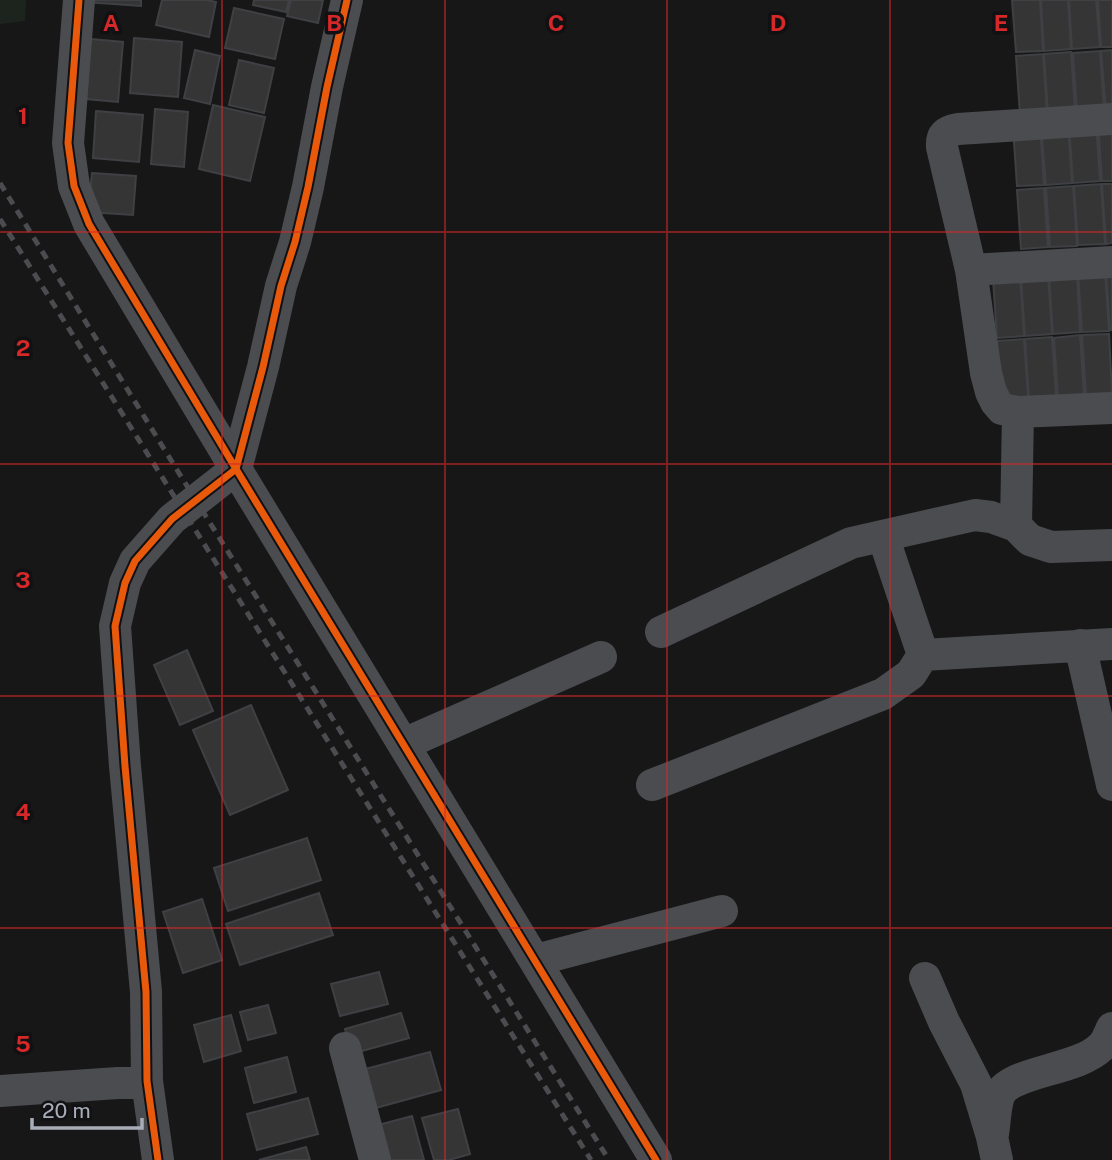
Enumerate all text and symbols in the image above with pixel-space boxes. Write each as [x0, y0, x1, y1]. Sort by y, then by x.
text: A [103, 9, 120, 36]
text: B [326, 9, 342, 36]
text: C [548, 9, 564, 36]
text: D [770, 9, 786, 36]
text: E [994, 9, 1008, 36]
text: 1 [18, 102, 28, 129]
text: 2 [16, 334, 30, 361]
text: 3 [15, 566, 31, 593]
text: 4 [15, 798, 31, 825]
text: 5 [15, 1030, 31, 1057]
scale bar [32, 1086, 142, 1130]
text: 20 m [42, 1098, 91, 1123]

